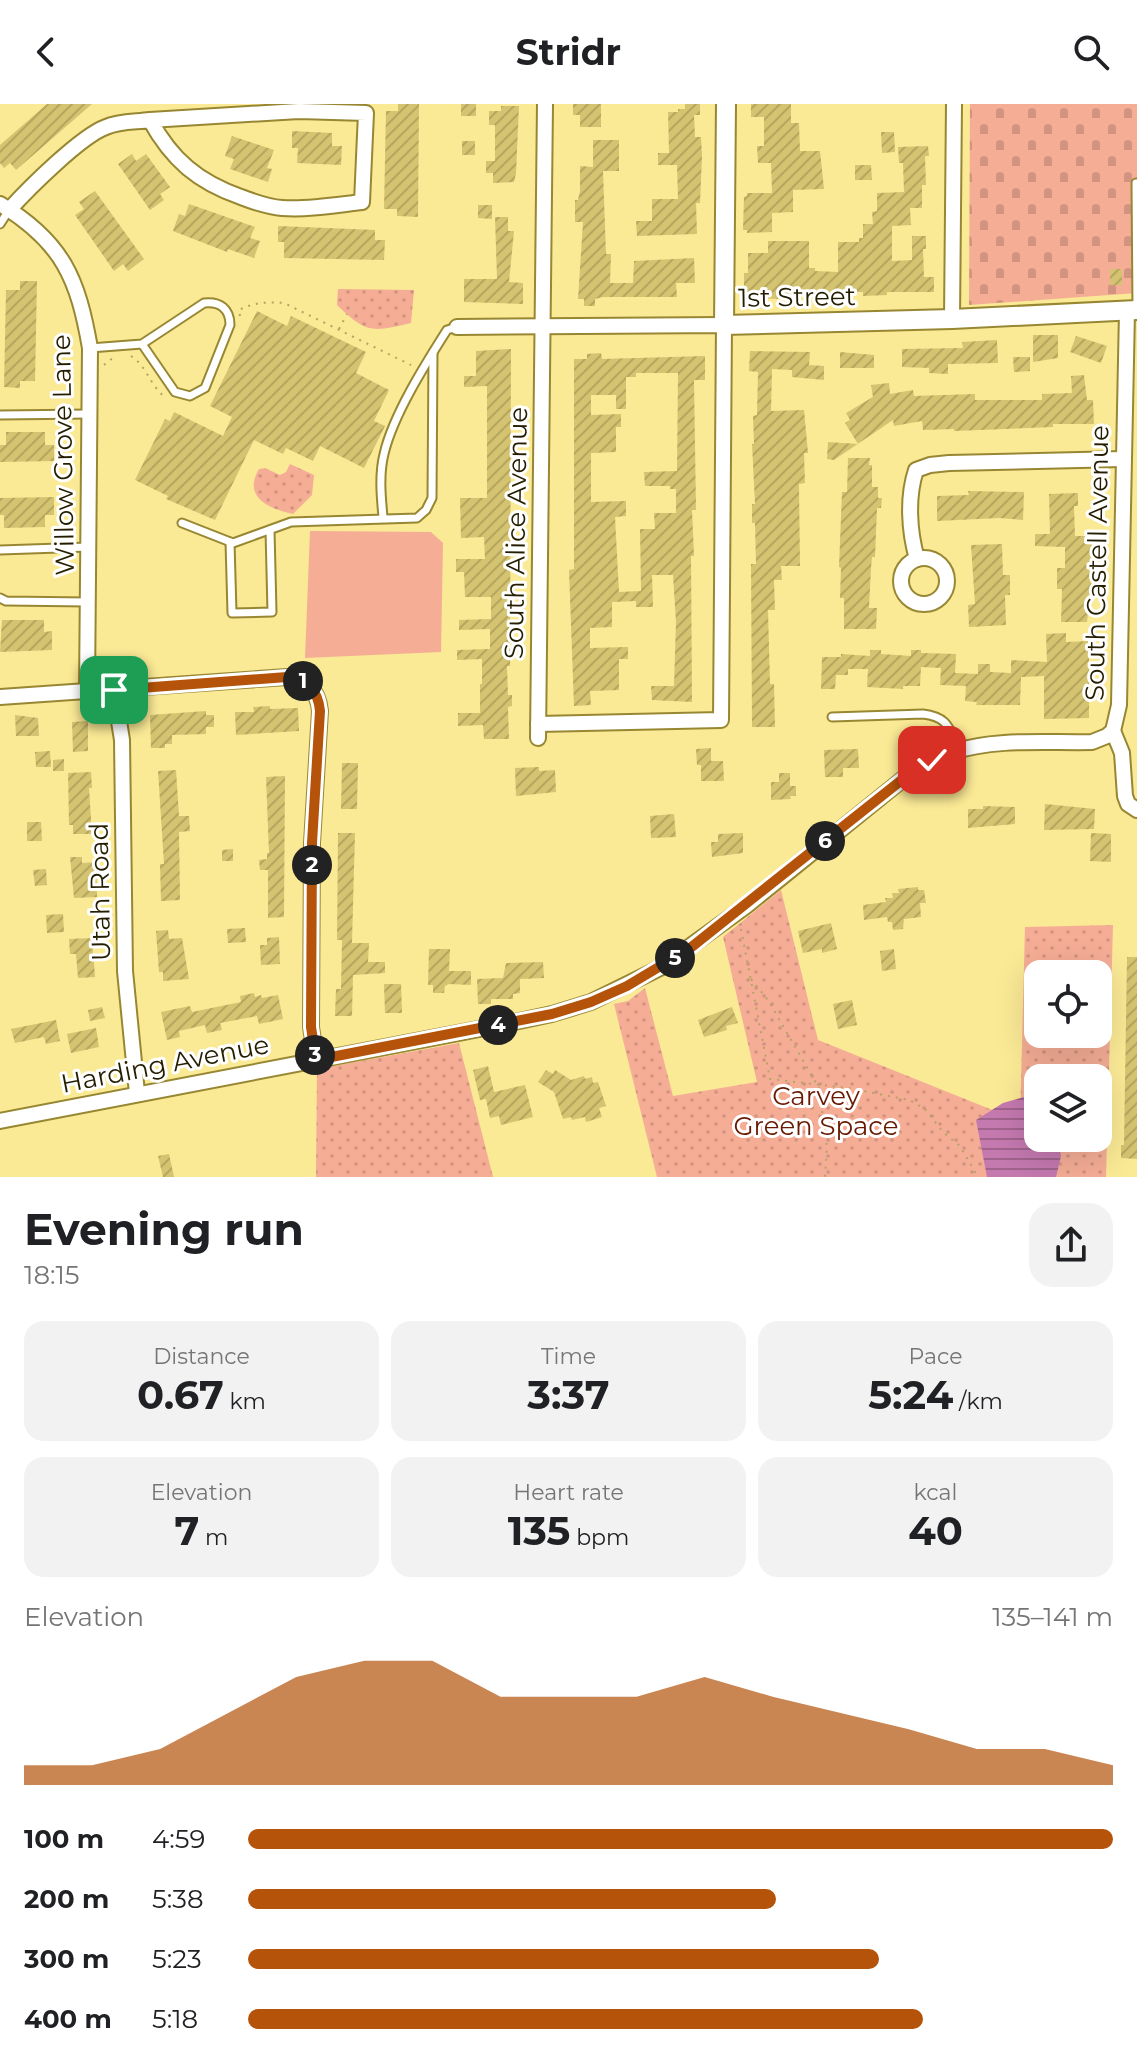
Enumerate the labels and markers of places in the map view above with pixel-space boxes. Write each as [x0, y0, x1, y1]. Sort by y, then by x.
pin [80, 656, 148, 724]
pin: 1 [283, 661, 323, 701]
pin [898, 726, 966, 794]
pin: 6 [805, 821, 845, 861]
pin: 2 [292, 845, 332, 885]
pin: 5 [655, 938, 695, 978]
pin: 4 [478, 1005, 518, 1045]
pin: 3 [295, 1035, 335, 1075]

